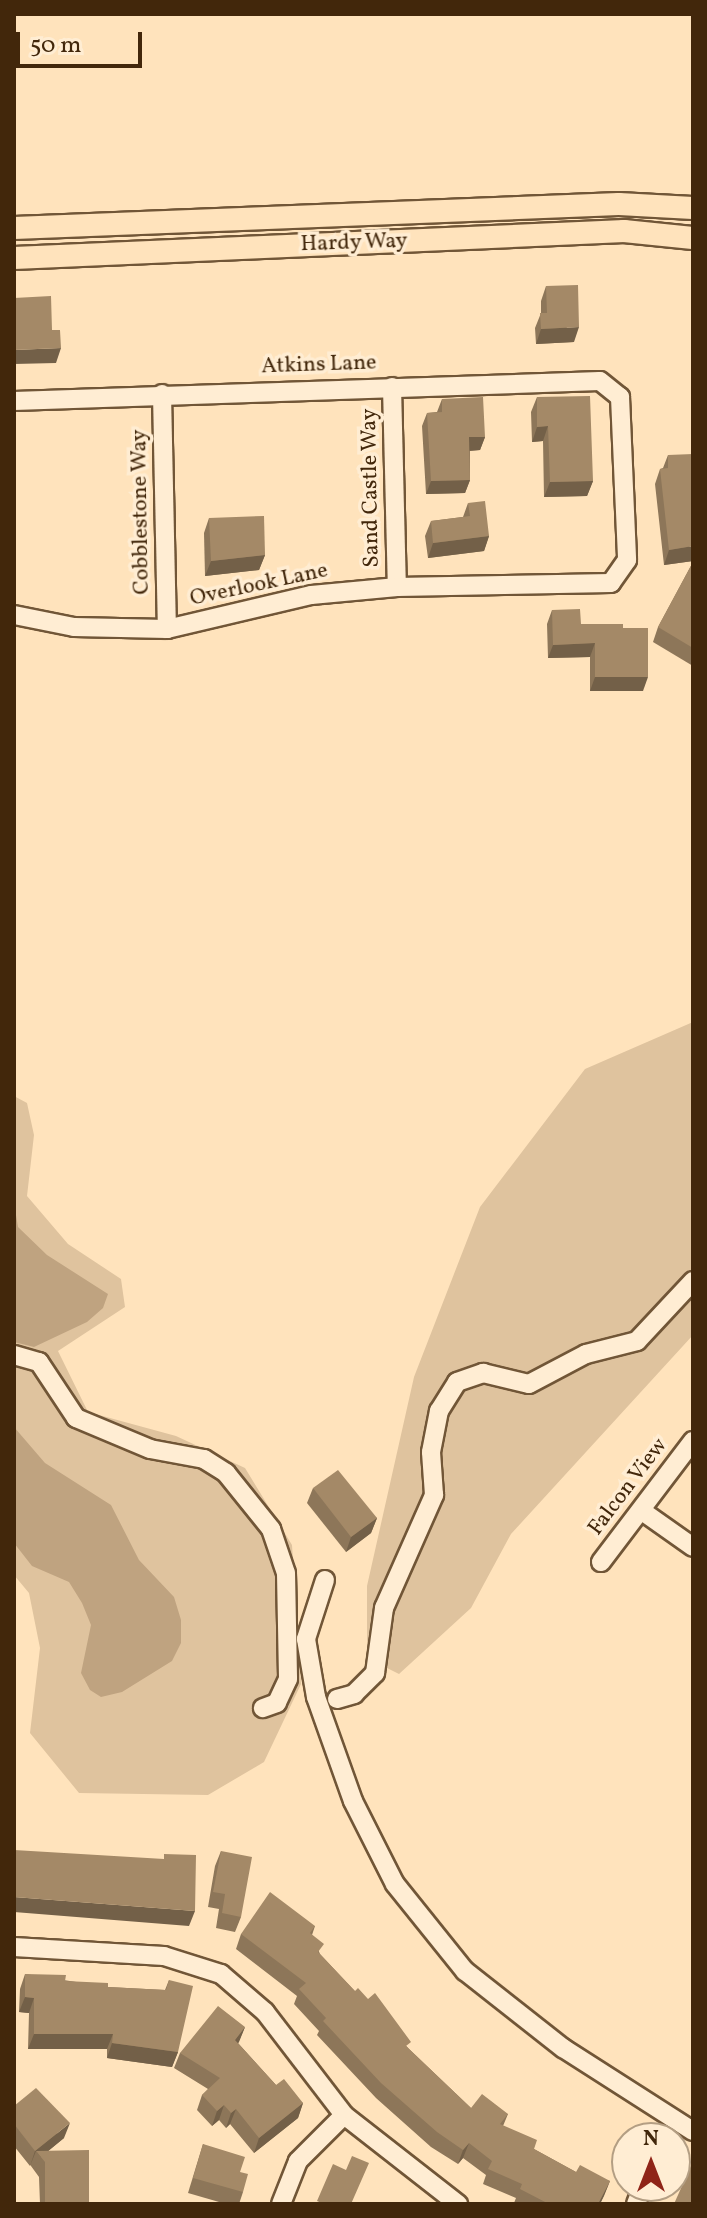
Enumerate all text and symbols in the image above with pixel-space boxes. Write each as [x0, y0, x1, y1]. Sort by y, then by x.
scale bar [20, 16, 146, 66]
text: 50 m [30, 29, 82, 63]
street label: Hardy Way [299, 228, 409, 258]
street label: Atkins Lane [261, 350, 377, 380]
street label: Sand Castle Way [356, 408, 386, 568]
street label: Cobblestone Way [126, 429, 156, 595]
street label: Overlook Lane [188, 558, 330, 612]
street label: Falcon View [583, 1433, 673, 1541]
north arrow [611, 2122, 691, 2202]
text: N [643, 2124, 659, 2155]

